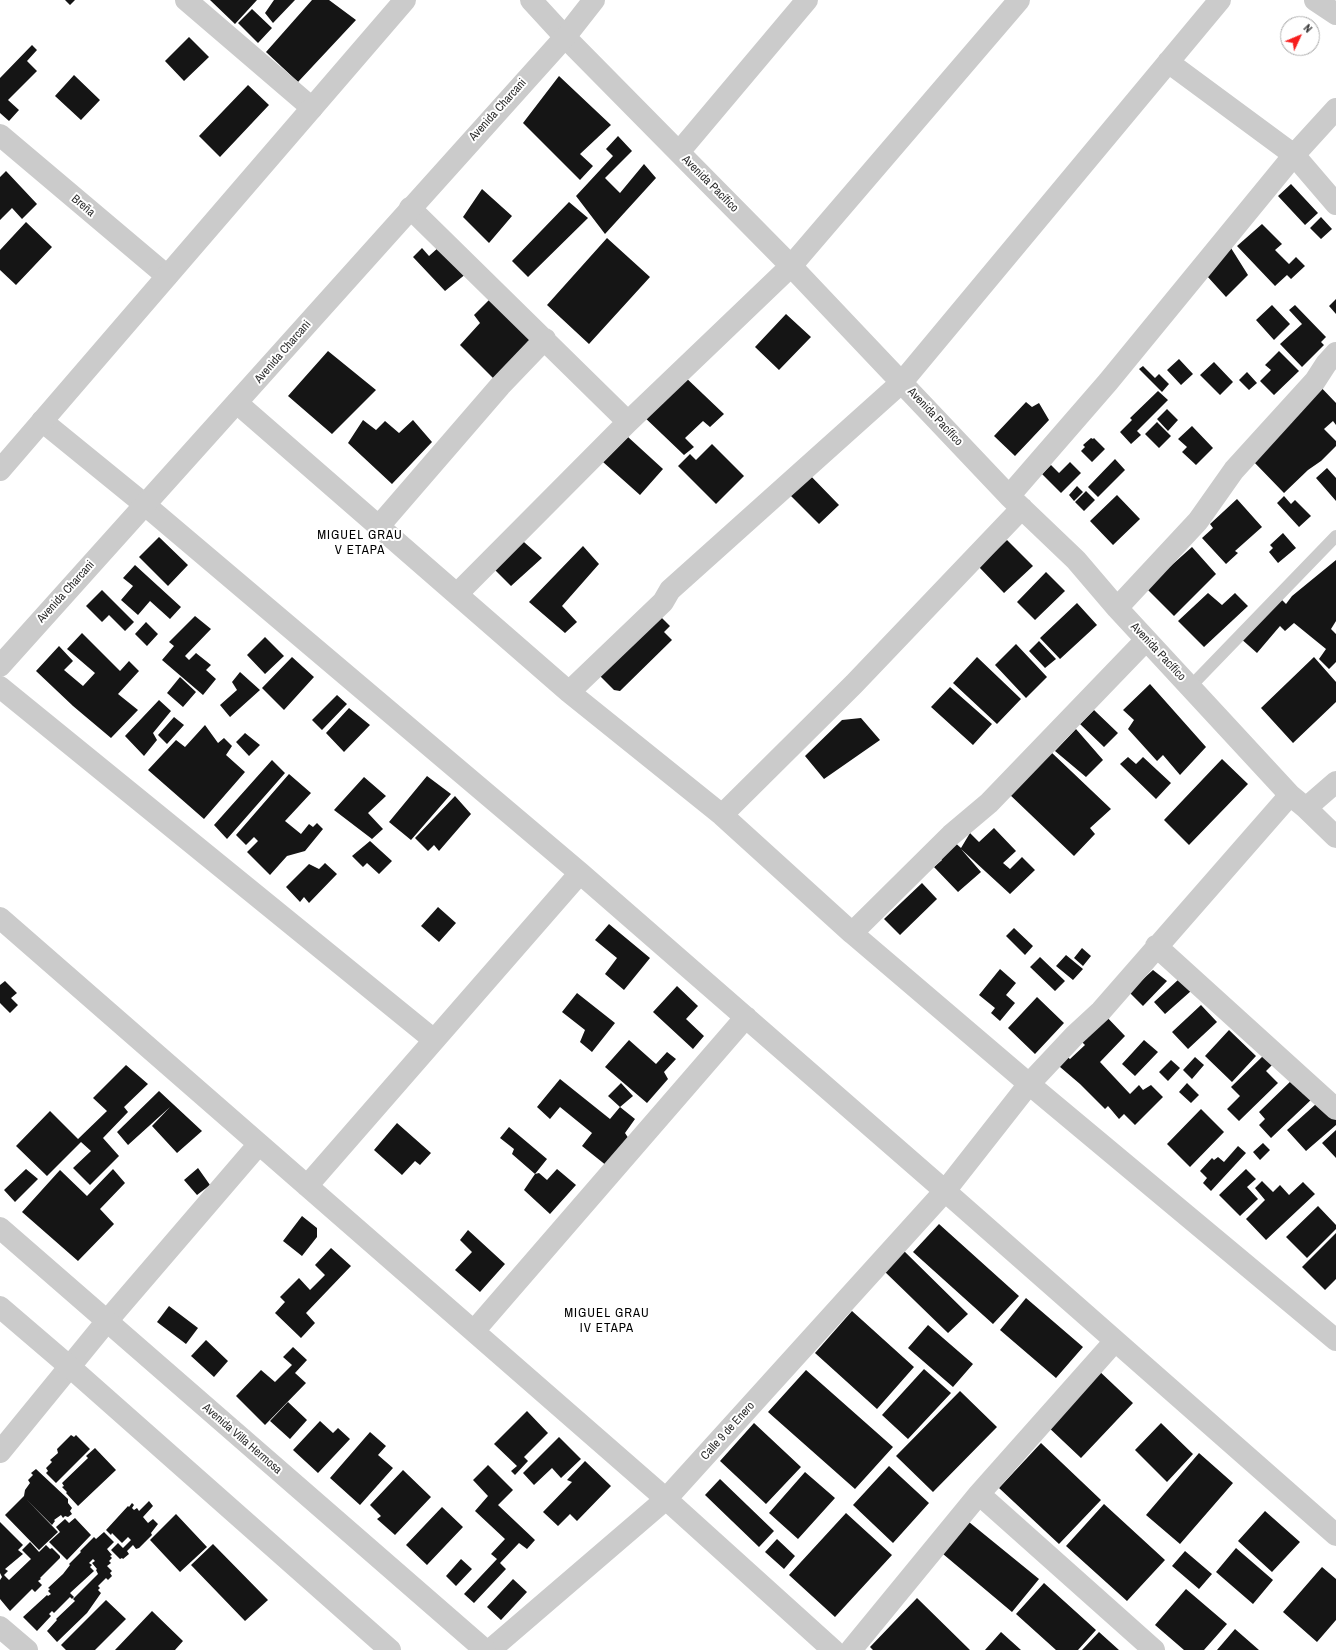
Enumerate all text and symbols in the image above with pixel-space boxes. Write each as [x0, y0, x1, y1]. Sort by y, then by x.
north arrow [1280, 16, 1320, 56]
text: N [1301, 21, 1315, 36]
street label: Avenida Charcani [466, 76, 530, 144]
street label: Avenida Pacífico [679, 153, 741, 215]
street label: Breña [68, 192, 98, 220]
street label: Avenida Charcani [252, 318, 314, 386]
street label: Avenida Pacífico [904, 385, 966, 449]
district label: MIGUEL GRAU V ETAPA [317, 528, 403, 559]
street label: Avenida Charcani [34, 558, 98, 626]
street label: Avenida Pacífico [1127, 620, 1189, 684]
district label: MIGUEL GRAU IV ETAPA [564, 1306, 650, 1337]
street label: Calle 9 de Enero [698, 1399, 758, 1463]
street label: Avenida Villa Hermosa [199, 1401, 285, 1477]

